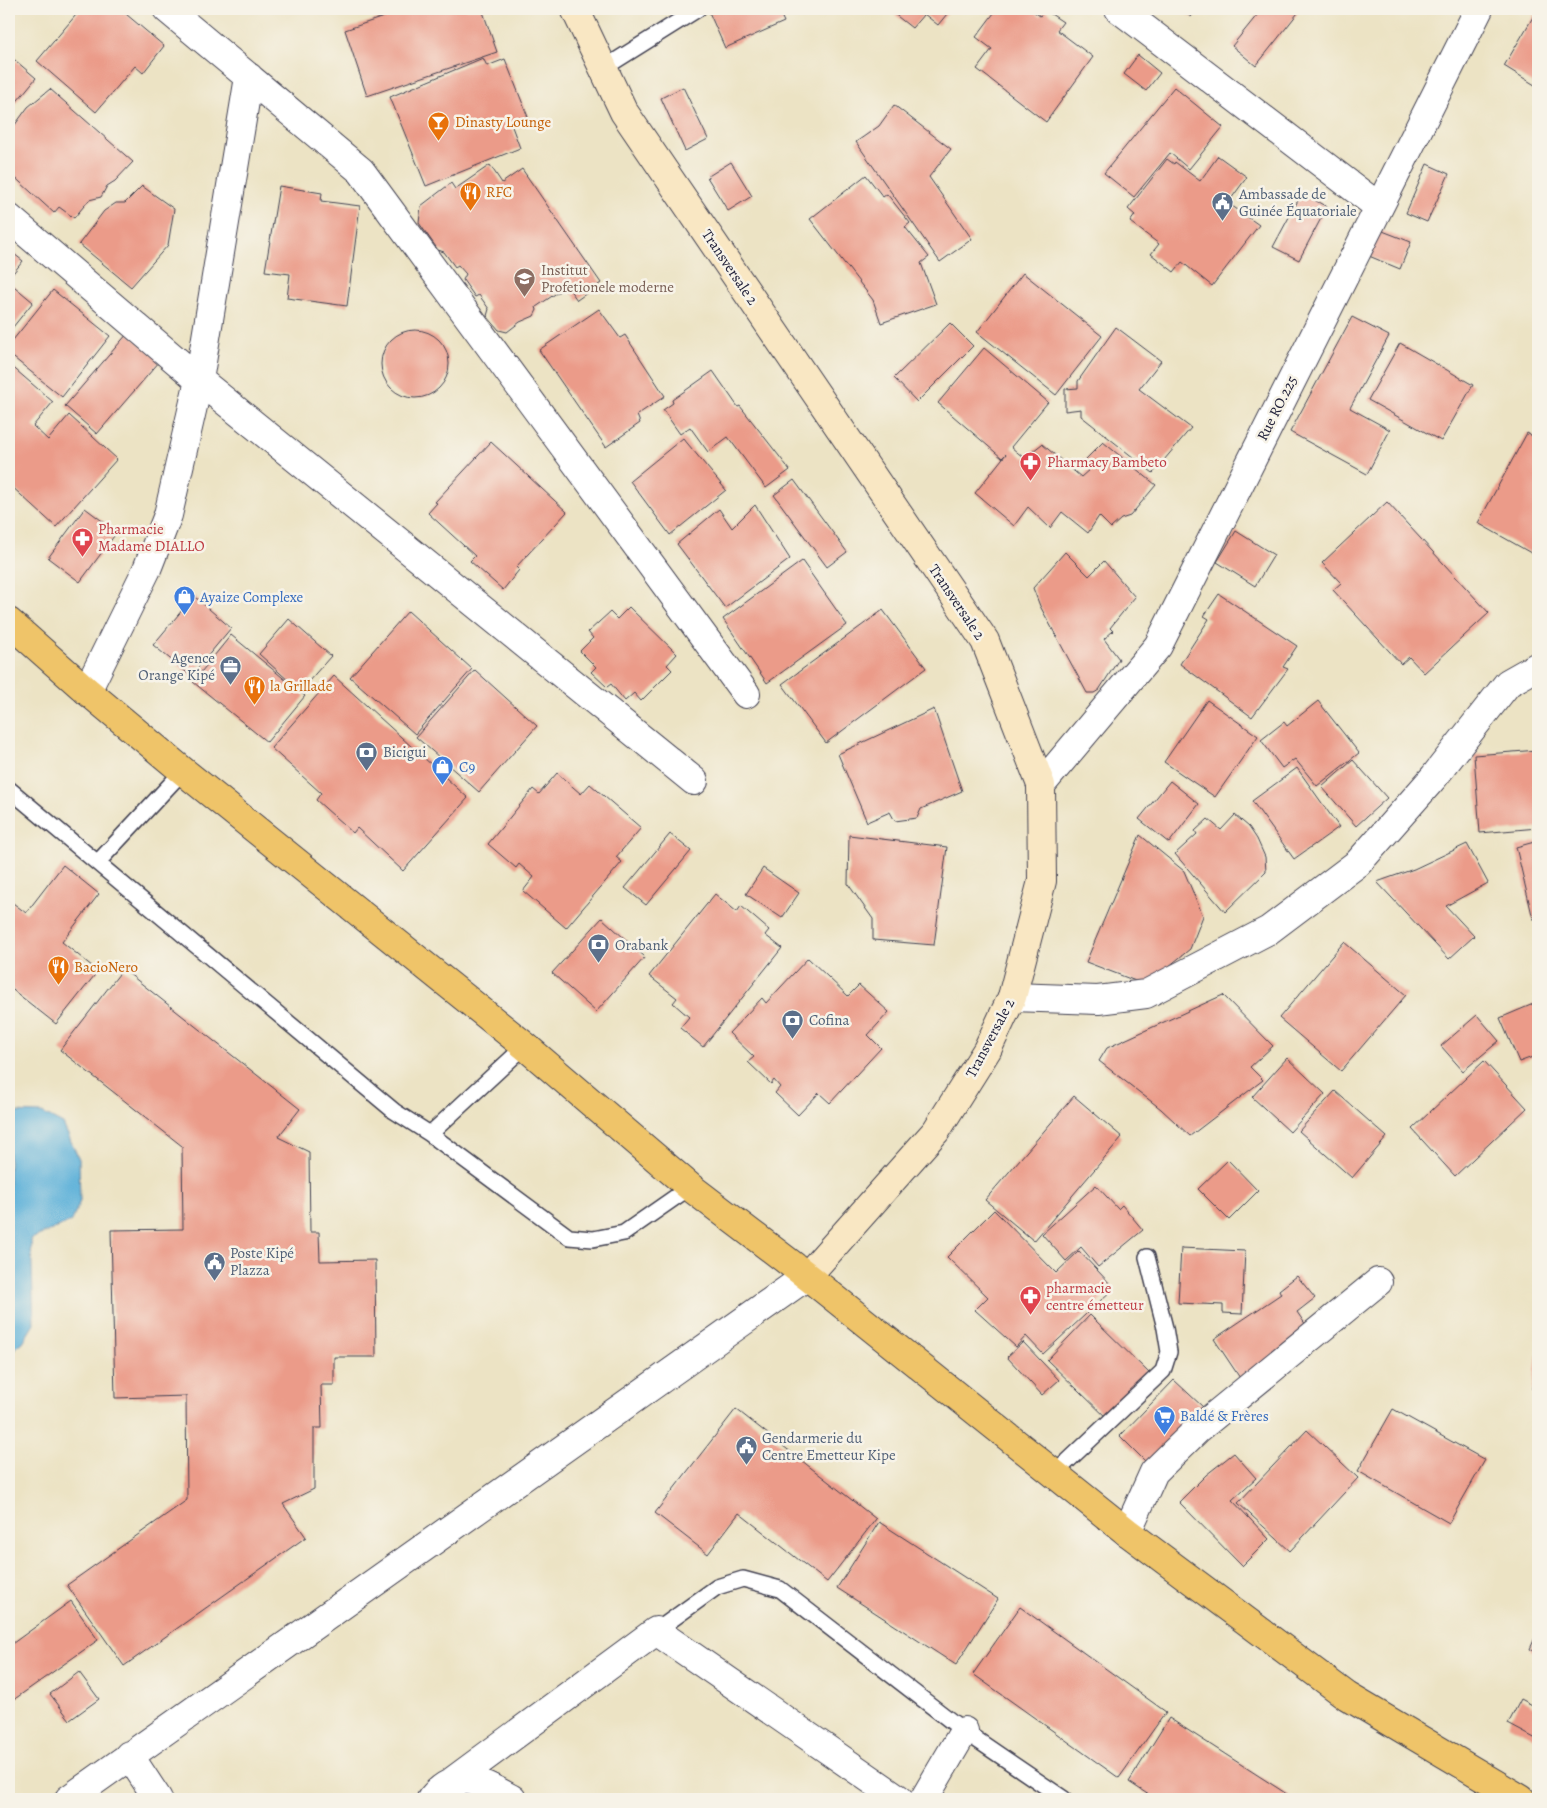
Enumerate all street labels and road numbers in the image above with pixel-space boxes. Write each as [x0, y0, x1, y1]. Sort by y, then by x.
street label: Transversale 2 [697, 225, 763, 309]
street label: Rue RO.225 [1252, 372, 1302, 444]
street label: Transversale 2 [924, 560, 990, 644]
street label: Transversale 2 [961, 995, 1019, 1081]

